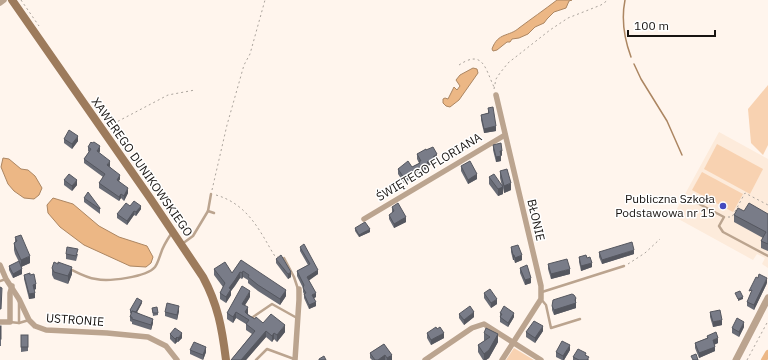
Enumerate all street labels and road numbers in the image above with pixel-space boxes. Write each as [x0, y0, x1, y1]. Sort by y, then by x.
street label: XAWEREGO DUNIKOWSKIEGO [89, 94, 196, 239]
street label: ŚWIĘTEGO FLORIANA [373, 129, 484, 204]
street label: BŁONIE [524, 198, 549, 242]
street label: USTRONIE [46, 310, 105, 329]

